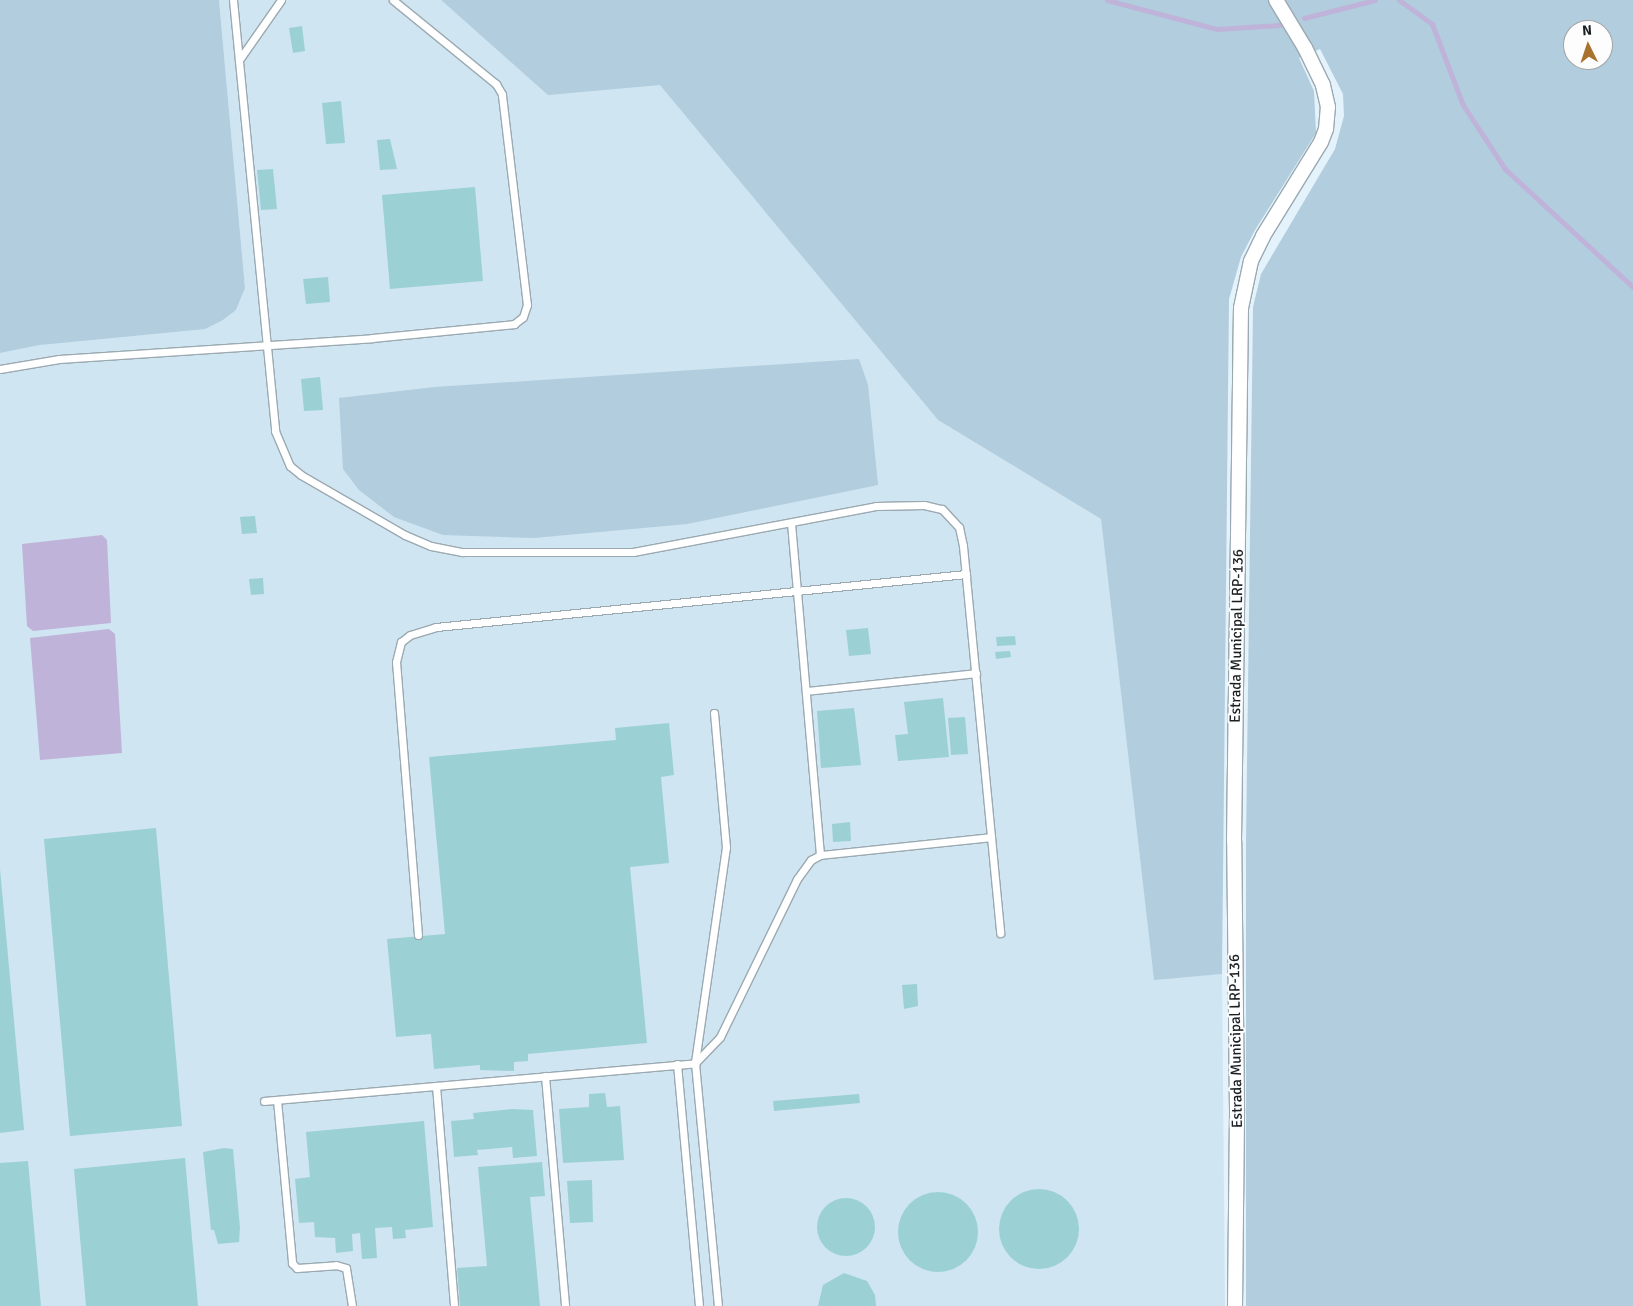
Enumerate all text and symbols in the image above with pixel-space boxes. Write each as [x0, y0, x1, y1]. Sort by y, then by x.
north arrow [1563, 20, 1613, 70]
text: N [1582, 22, 1592, 39]
street label: Estrada Municipal LRP-136 [1226, 549, 1248, 723]
street label: Estrada Municipal LRP-136 [1225, 954, 1247, 1128]

